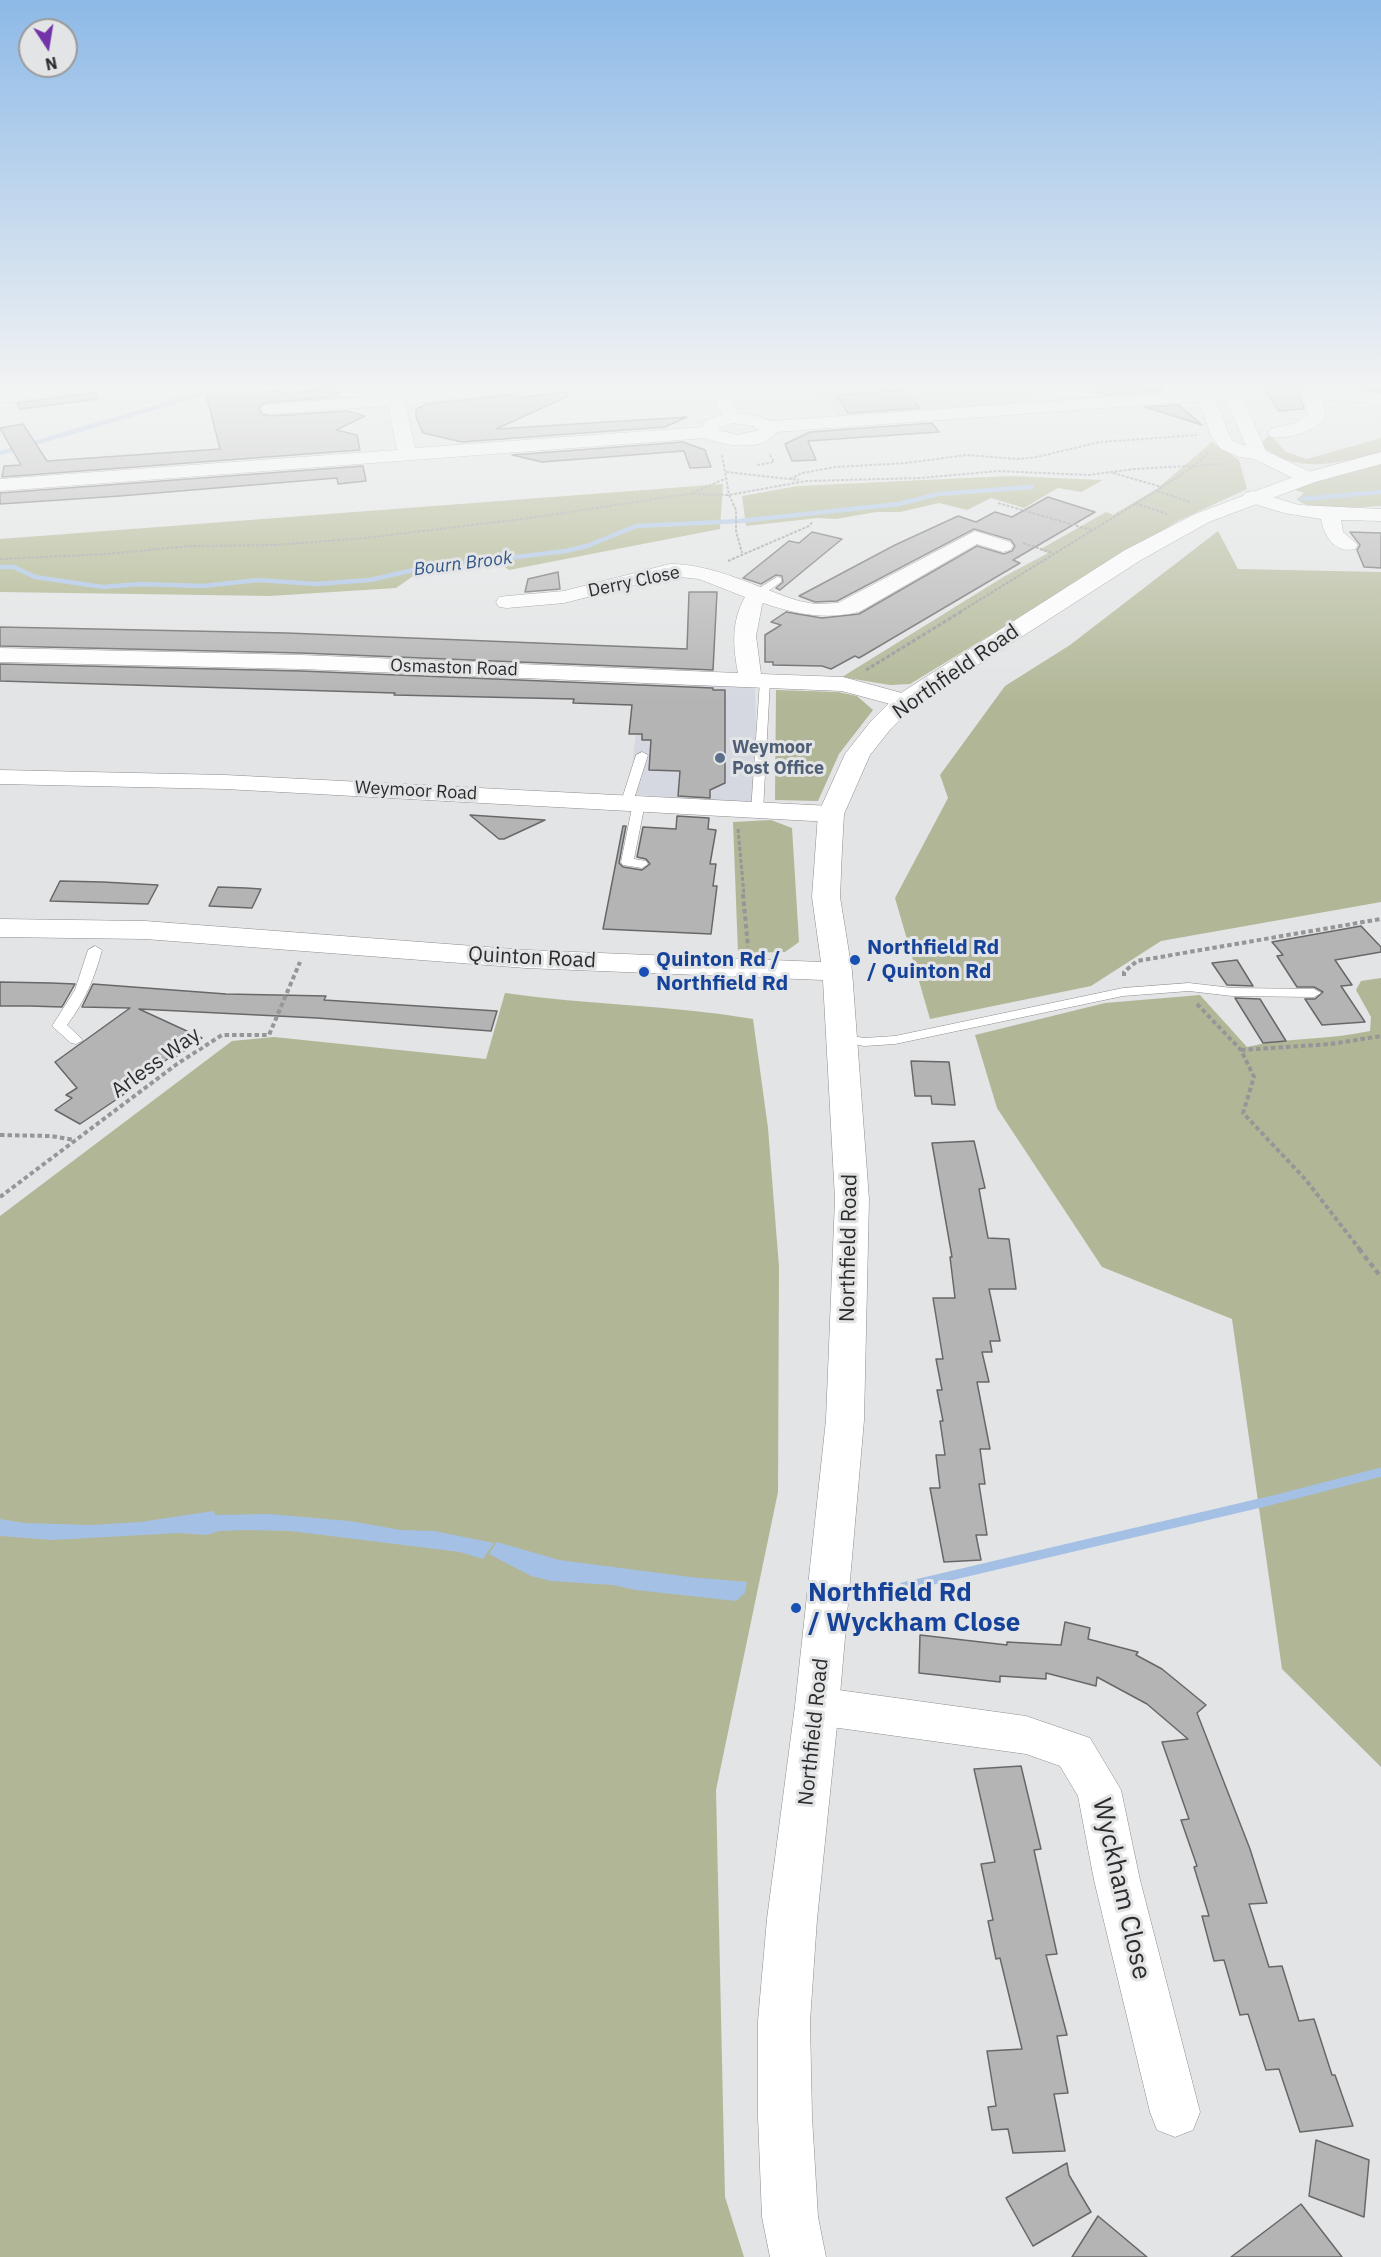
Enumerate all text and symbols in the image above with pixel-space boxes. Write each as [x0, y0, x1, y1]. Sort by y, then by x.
north arrow [18, 18, 78, 78]
text: N [44, 53, 59, 75]
water label: Bourn Brook [413, 547, 513, 581]
street label: Derry Close [586, 562, 682, 602]
street label: Northfield Road [888, 619, 1024, 725]
street label: Osmaston Road [390, 655, 518, 681]
place label: Weymoor Post Office [732, 737, 824, 780]
marker: Weymoor Post Office [713, 751, 727, 765]
street label: Weymoor Road [354, 777, 478, 805]
place label: Northfield Rd / Quinton Rd [867, 935, 999, 985]
street label: Quinton Road [467, 942, 597, 974]
place label: Quinton Rd / Northfield Rd [656, 947, 788, 997]
marker: Northfield Rd / Quinton Rd [848, 953, 862, 967]
marker: Quinton Rd / Northfield Rd [637, 965, 651, 979]
street label: Arless Way [107, 1022, 205, 1104]
street label: Northfield Road [835, 1174, 863, 1322]
place label: Northfield Rd / Wyckham Close [808, 1577, 1020, 1638]
marker: Northfield Rd / Wyckham Close [789, 1601, 803, 1615]
street label: Northfield Road [794, 1657, 834, 1807]
street label: Wyckham Close [1085, 1795, 1157, 1983]

